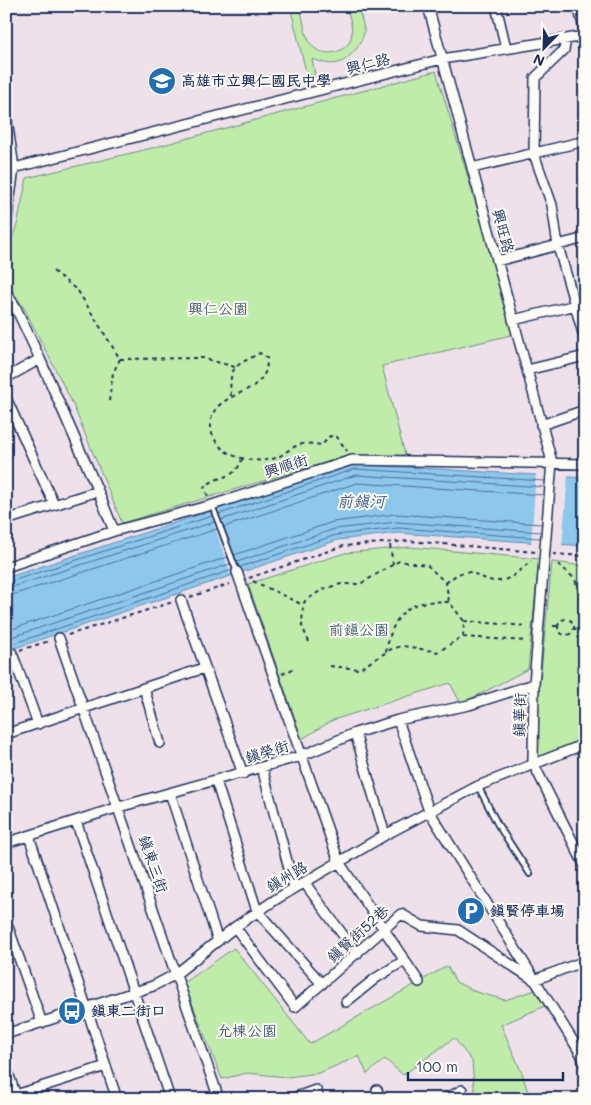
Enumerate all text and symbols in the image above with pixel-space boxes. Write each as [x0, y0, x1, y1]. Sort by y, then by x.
north arrow [518, 22, 568, 72]
street label: 興仁路 [343, 48, 392, 78]
text: N [530, 50, 547, 71]
school or university icon: 高雄市立興仁國民中學 [147, 66, 177, 96]
place label: 高雄市立興仁國民中學 [181, 70, 331, 90]
street label: 興旺路 [488, 206, 519, 255]
park label: 興仁公園 [188, 298, 248, 318]
street label: 興順街 [261, 449, 310, 482]
water label: 前鎮河 [337, 490, 388, 511]
park label: 前鎮公園 [329, 619, 389, 639]
street label: 鎮華街 [509, 692, 529, 738]
street label: 鎮榮街 [242, 735, 291, 767]
street label: 鎮東三街 [135, 832, 173, 895]
street label: 鎮州路 [262, 856, 311, 896]
parking icon: 鎮賢停車場 [456, 896, 486, 926]
street label: 鎮賢街52巷 [322, 900, 393, 966]
place label: 鎮賢停車場 [490, 900, 565, 920]
bus stop icon: 鎮東二街口 [57, 996, 87, 1026]
place label: 鎮東二街口 [91, 1000, 166, 1020]
park label: 允棟公園 [217, 1020, 277, 1040]
scale bar [408, 1050, 564, 1082]
text: 100 m [416, 1056, 458, 1076]

